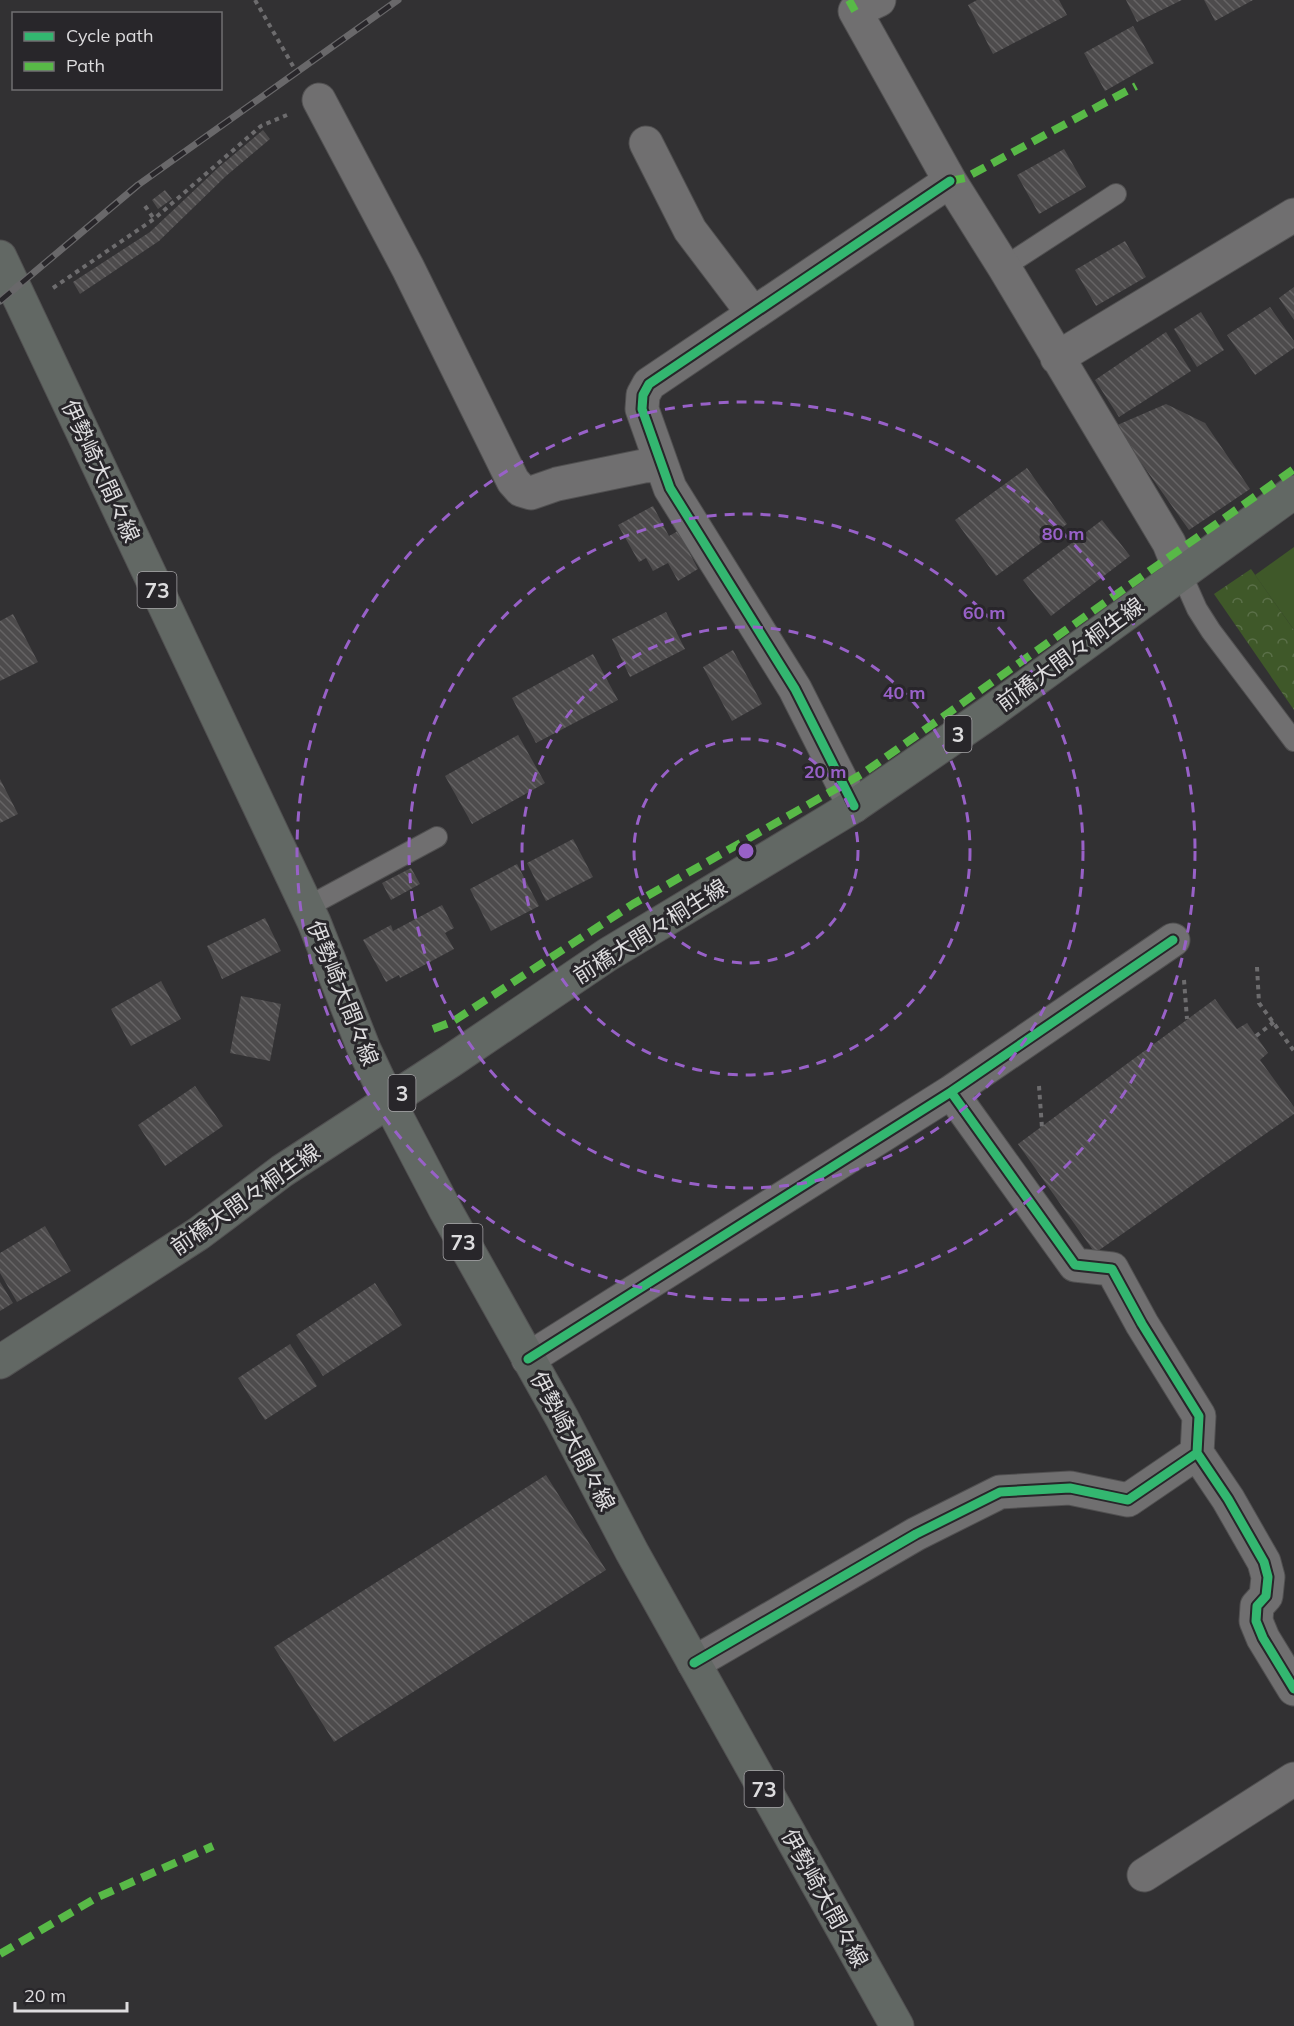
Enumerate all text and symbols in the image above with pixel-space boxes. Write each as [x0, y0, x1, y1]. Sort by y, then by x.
legend [12, 12, 222, 90]
text: Cycle path [66, 24, 153, 47]
text: Path [66, 54, 105, 77]
street label: 伊勢崎大間々線 [56, 395, 146, 547]
text: 80 m [1042, 522, 1084, 545]
road number: 73 [138, 572, 176, 608]
street label: 前橋大間々桐生線 [991, 591, 1149, 717]
text: 60 m [963, 601, 1005, 624]
text: 40 m [883, 681, 925, 704]
road number: 3 [944, 716, 972, 752]
text: 20 m [804, 760, 846, 783]
centre of rings [736, 841, 756, 861]
street label: 前橋大間々桐生線 [568, 872, 732, 990]
street label: 伊勢崎大間々線 [301, 916, 385, 1070]
road number: 3 [388, 1075, 416, 1111]
street label: 前橋大間々桐生線 [165, 1137, 325, 1261]
road number: 73 [444, 1224, 482, 1260]
street label: 伊勢崎大間々線 [524, 1366, 622, 1516]
road number: 73 [744, 1771, 783, 1807]
street label: 伊勢崎大間々線 [775, 1824, 875, 1972]
scale bar [15, 1975, 128, 2013]
text: 20 m [24, 1984, 66, 2007]

